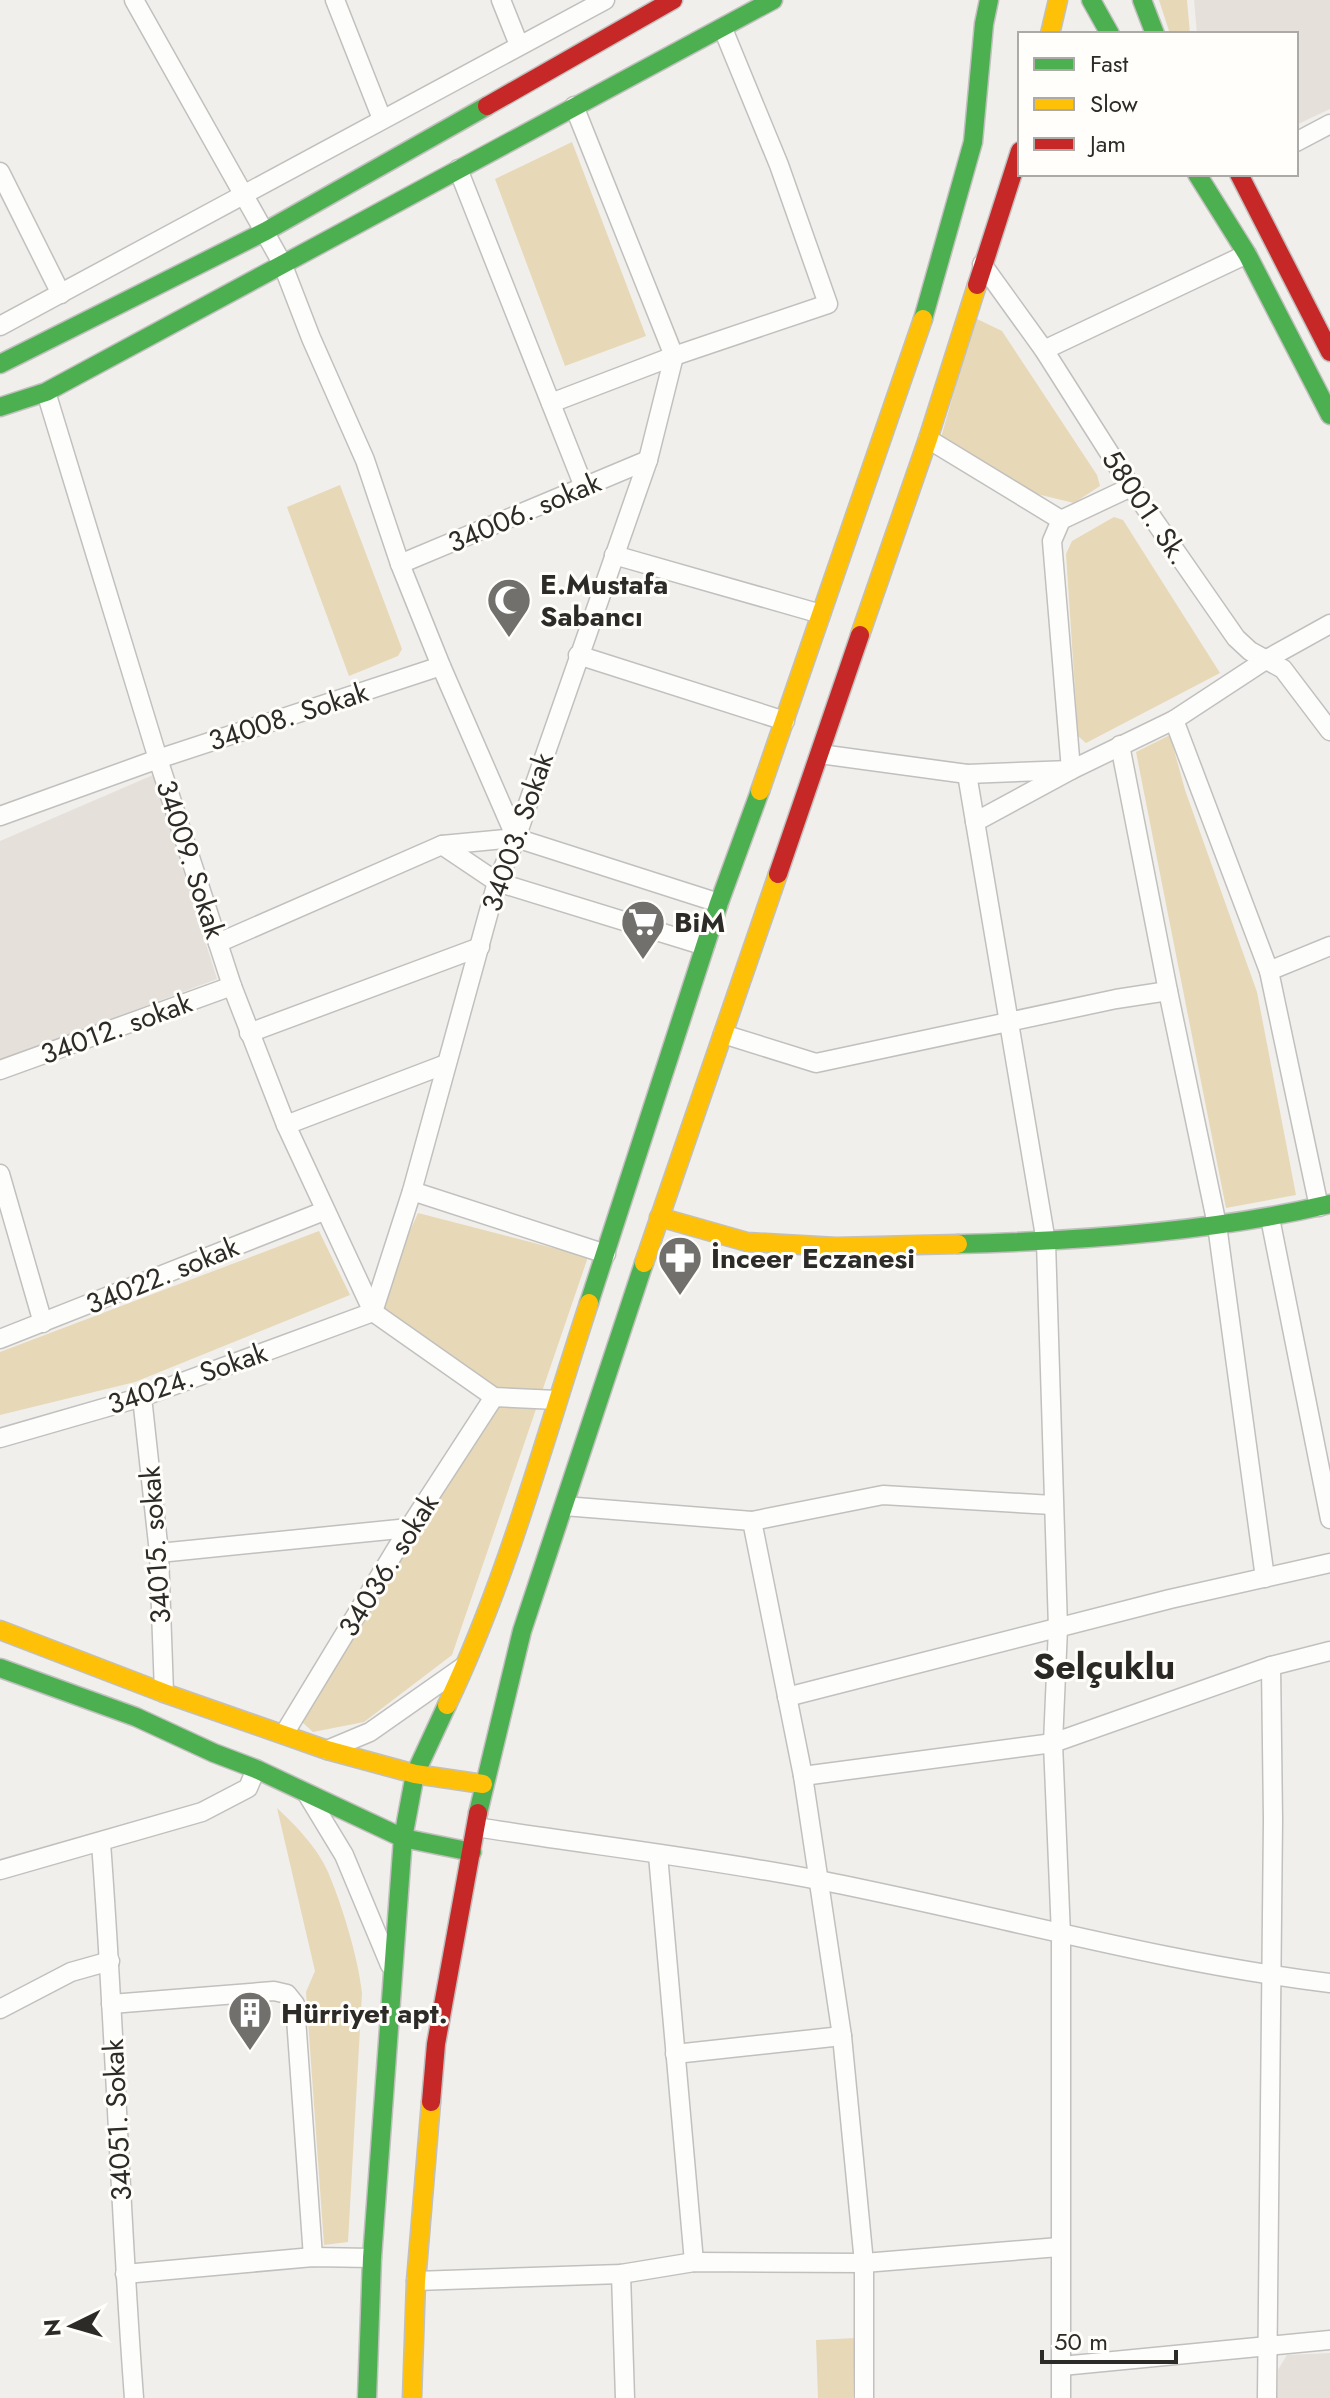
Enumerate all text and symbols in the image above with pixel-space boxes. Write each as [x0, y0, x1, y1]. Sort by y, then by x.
legend [1018, 32, 1298, 176]
text: Fast [1090, 46, 1128, 81]
text: Slow [1090, 86, 1138, 121]
text: Jam [1087, 126, 1126, 161]
street label: 58001. Sk. [1092, 442, 1199, 573]
street label: 34006. sokak [441, 462, 608, 563]
place label: E.Mustafa Sabancı [540, 564, 668, 637]
mosque icon: E.Mustafa Sabancı [485, 576, 533, 639]
street label: 34008. Sokak [203, 671, 374, 762]
street label: 34003. Sokak [471, 747, 564, 917]
street label: 34009. Sokak [146, 774, 236, 945]
supermarket icon: BiM [619, 898, 667, 961]
place label: BiM [674, 902, 725, 943]
street label: 34012. sokak [35, 982, 198, 1075]
street label: 34022. sokak [80, 1226, 245, 1325]
pharmacy icon: İnceer Eczanesi [656, 1234, 704, 1297]
place label: İnceer Eczanesi [711, 1238, 915, 1279]
street label: 34024. Sokak [102, 1332, 273, 1425]
street label: 34015. sokak [129, 1464, 181, 1625]
street label: 34036. sokak [328, 1485, 449, 1645]
district label: Selçuklu [1033, 1640, 1175, 1692]
building icon: Hürriyet apt. [226, 1989, 274, 2052]
place label: Hürriyet apt. [281, 1993, 448, 2034]
street label: 34051. Sokak [93, 2037, 142, 2202]
north arrow [32, 2286, 112, 2366]
scale bar [1042, 2314, 1176, 2364]
text: N [35, 2318, 69, 2338]
text: 50 m [1054, 2324, 1108, 2359]

